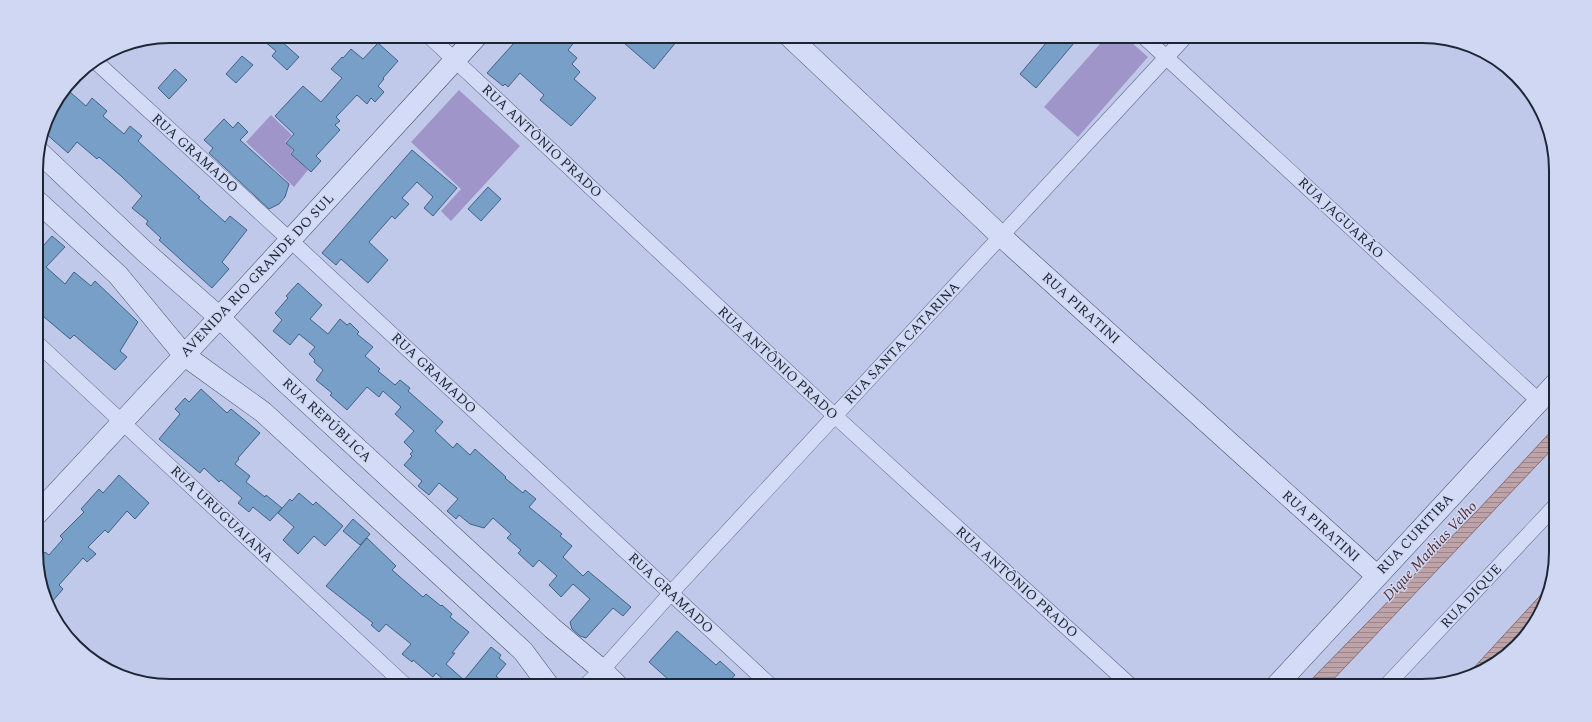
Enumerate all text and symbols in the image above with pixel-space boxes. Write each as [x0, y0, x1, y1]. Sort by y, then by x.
street label: RUA ANTÔNIO PRADO [477, 79, 607, 203]
street label: RUA GRAMADO [147, 108, 243, 198]
street label: RUA JAGUARÃO [1293, 172, 1389, 264]
street label: AVENIDA RIO GRANDE DO SUL [175, 188, 339, 362]
street label: RUA PIRATINI [1037, 267, 1125, 349]
street label: RUA SANTA CATARINA [839, 277, 965, 409]
street label: RUA ANTÔNIO PRADO [713, 301, 843, 425]
street label: RUA GRAMADO [386, 328, 482, 418]
street label: RUA REPÚBLICA [277, 373, 377, 468]
street label: RUA URUGUAIANA [166, 461, 279, 568]
street label: RUA PIRATINI [1277, 485, 1365, 567]
street label: RUA CURITIBA [1372, 488, 1458, 579]
water label: Dique Mathias Velho [1377, 496, 1483, 606]
street label: RUA ANTÔNIO PRADO [951, 521, 1083, 643]
street label: RUA GRAMADO [623, 548, 719, 638]
street label: RUA DIQUE [1435, 559, 1507, 633]

